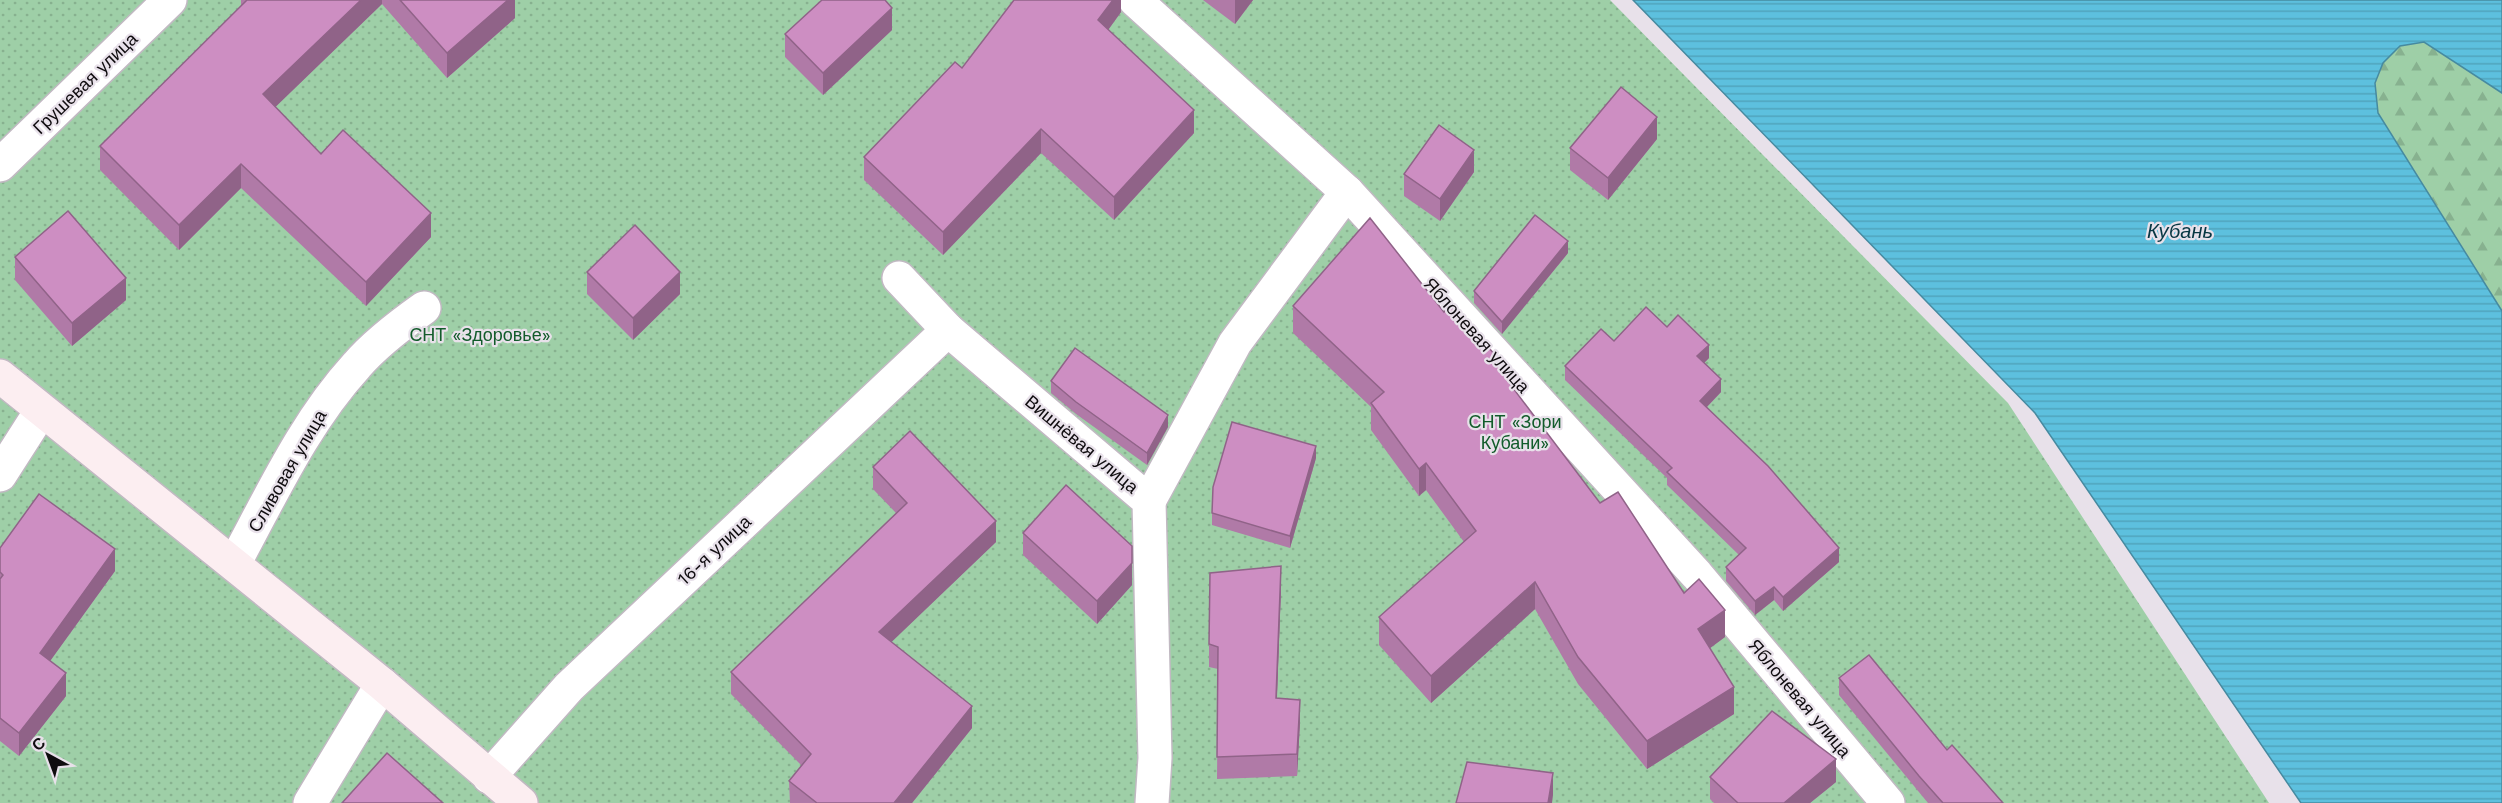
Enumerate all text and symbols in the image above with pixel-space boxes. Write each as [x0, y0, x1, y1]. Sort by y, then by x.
street label: Грушевая улица [29, 27, 142, 138]
water label: Кубань [2147, 219, 2213, 243]
street label: Яблоневая улица [1420, 273, 1535, 398]
park label: СНТ «Здоровье» [409, 324, 551, 345]
street label: Вишнёвая улица [1021, 391, 1144, 498]
street label: Сливовая улица [243, 405, 331, 536]
park label: СНТ «Зори Кубани» [1469, 411, 1561, 453]
street label: 16-я улица [673, 510, 756, 589]
street label: Яблоневая улица [1744, 635, 1856, 762]
north arrow [18, 725, 78, 785]
text: С [28, 733, 49, 755]

